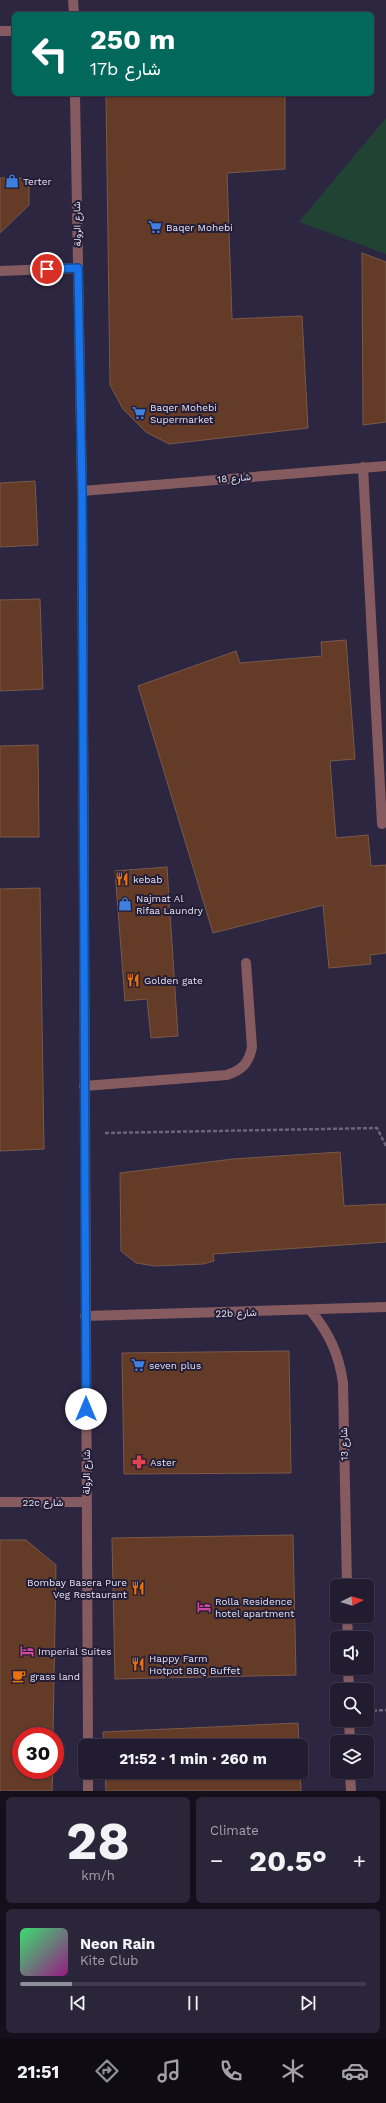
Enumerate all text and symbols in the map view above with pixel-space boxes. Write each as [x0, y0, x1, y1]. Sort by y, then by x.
text: 250 m [90, 23, 175, 56]
icon: left [24, 28, 76, 80]
text: 17b شارع [90, 58, 161, 79]
shop icon: Terter [4, 173, 20, 189]
place label: Terter [23, 176, 52, 187]
street label: شارع الرولة [71, 201, 84, 247]
supermarket icon: Baqer Mohebi [147, 219, 163, 235]
place label: Baqer Mohebi [166, 222, 233, 233]
pin [30, 252, 64, 286]
icon: arrive [36, 258, 58, 280]
place label: Baqer Mohebi Supermarket [150, 402, 217, 425]
supermarket icon: Baqer Mohebi Supermarket [131, 405, 147, 421]
street label: شارع 18 [217, 471, 251, 486]
restaurant icon: kebab [114, 871, 130, 887]
place label: kebab [133, 874, 162, 885]
place label: Najmat Al Rifaa Laundry [136, 893, 204, 916]
shop icon: Najmat Al Rifaa Laundry [117, 896, 133, 912]
restaurant icon: Golden gate [125, 972, 141, 988]
place label: Golden gate [144, 975, 203, 986]
street label: 22b شارع [215, 1307, 257, 1320]
supermarket icon: seven plus [130, 1357, 146, 1373]
place label: seven plus [149, 1360, 201, 1371]
position arrow [65, 1388, 107, 1430]
street label: شارع 13 [338, 1427, 351, 1461]
street label: شارع الرولة [81, 1449, 93, 1494]
pharmacy icon: Aster [131, 1454, 147, 1470]
place label: Aster [150, 1457, 176, 1468]
street label: 22c شارع [23, 1497, 64, 1509]
place label: Bombay Basera Pure Veg Restaurant [27, 1577, 128, 1600]
north arrow [330, 1579, 374, 1623]
map controls [330, 1579, 374, 1779]
restaurant icon: Bombay Basera Pure Veg Restaurant [130, 1580, 146, 1596]
place label: Rolla Residence hotel apartment [215, 1596, 295, 1619]
hotel icon: Rolla Residence hotel apartment [196, 1599, 212, 1615]
button: sound [330, 1631, 374, 1675]
hotel icon: Imperial Suites [19, 1643, 35, 1659]
place label: Imperial Suites [38, 1646, 111, 1657]
place label: Happy Farm Hotpot BBQ Buffet [149, 1653, 241, 1676]
restaurant icon: Happy Farm Hotpot BBQ Buffet [130, 1656, 146, 1672]
cafe icon: grass land [11, 1668, 27, 1684]
place label: grass land [30, 1671, 80, 1682]
button: search [330, 1683, 374, 1727]
speed limit sign: 30 [12, 1727, 64, 1779]
button: layers [330, 1735, 374, 1779]
text: 21:52 · 1 min · 260 m [119, 1750, 267, 1768]
text: 28 [66, 1811, 130, 1872]
text: Climate [210, 1823, 259, 1838]
text: 20.5° [249, 1843, 327, 1878]
text: − [210, 1848, 223, 1873]
text: + [353, 1848, 366, 1873]
text: km/h [81, 1868, 115, 1883]
text: Neon Rain [80, 1935, 155, 1953]
text: Kite Club [80, 1953, 138, 1968]
icon: previous [67, 1992, 89, 2014]
icon: pause [182, 1992, 204, 2014]
icon: next [297, 1992, 319, 2014]
icon: directions [93, 2057, 121, 2085]
icon: music [155, 2057, 183, 2085]
icon: phone [217, 2057, 245, 2085]
icon: climate [279, 2057, 307, 2085]
icon: car [341, 2057, 369, 2085]
text: 21:51 [17, 2061, 59, 2082]

